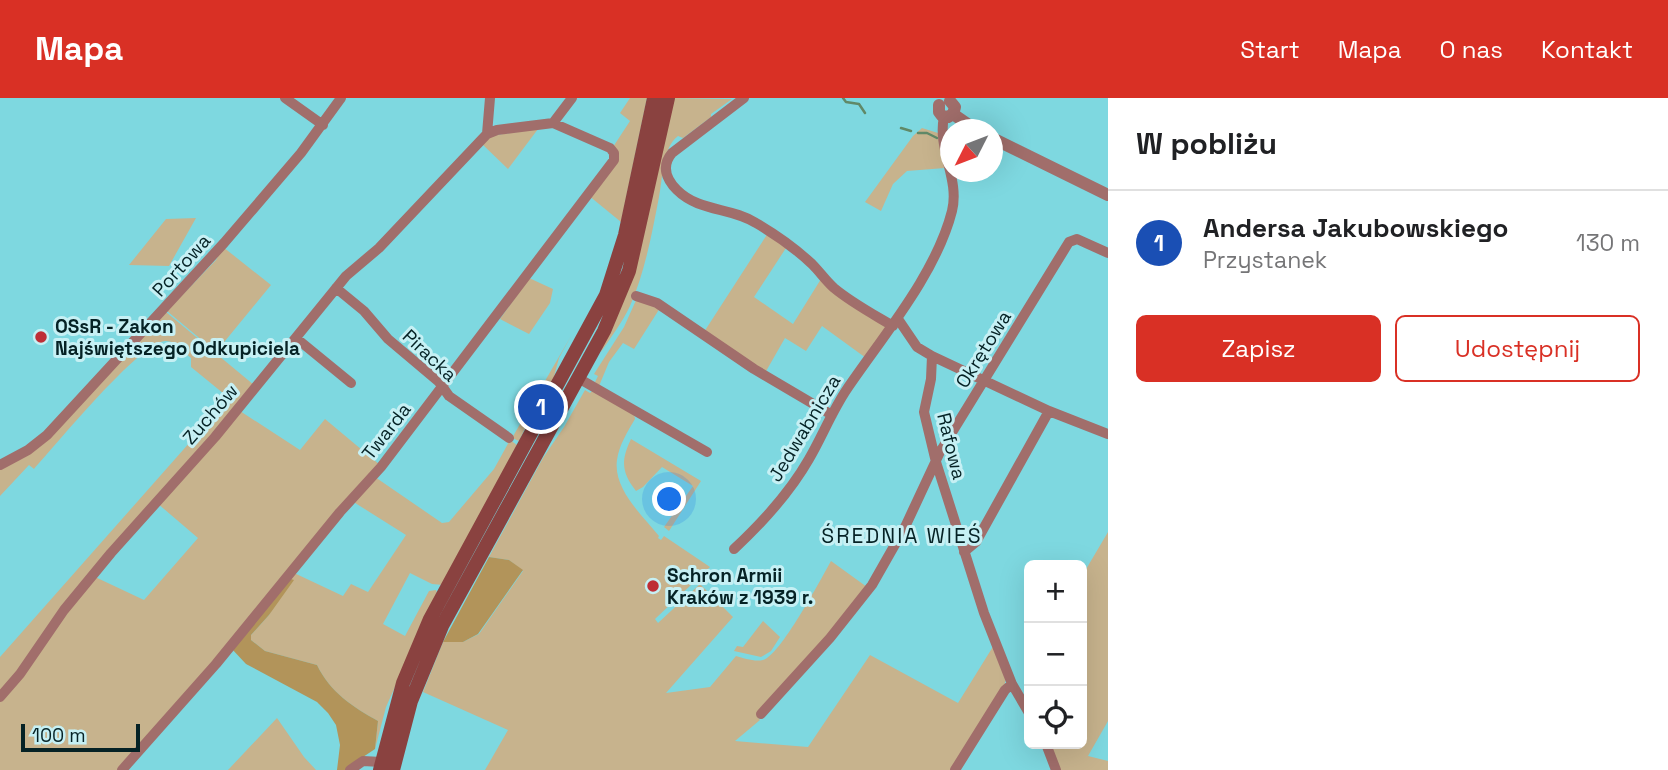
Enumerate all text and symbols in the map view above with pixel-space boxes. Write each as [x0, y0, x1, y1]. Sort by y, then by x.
text: Mapa [35, 28, 123, 70]
text: Start [1240, 34, 1300, 65]
text: Mapa [1338, 34, 1402, 65]
text: O nas [1440, 34, 1503, 65]
text: Kontakt [1541, 34, 1633, 65]
north arrow [940, 119, 1003, 182]
text: W pobliżu [1136, 124, 1277, 163]
text: Andersa Jakubowskiego [1203, 211, 1508, 245]
text: 1 [1154, 228, 1164, 258]
text: 130 m [1576, 228, 1640, 258]
street label: Portowa [147, 229, 216, 302]
text: Przystanek [1203, 245, 1327, 275]
street label: Okrętowa [950, 306, 1017, 393]
place label: OSsR - Zakon Najświętszego Odkupiciela [55, 314, 300, 361]
button: Zapisz [1136, 315, 1381, 382]
button: Udostępnij [1395, 315, 1640, 382]
street label: Piracka [397, 324, 462, 387]
marker: OSsR - Zakon Najświętszego Odkupiciela [33, 329, 49, 345]
street label: Jedwabnicza [763, 370, 846, 486]
street label: Zuchów [177, 379, 244, 450]
pin: 1 [518, 381, 564, 433]
street label: Twarda [356, 398, 417, 465]
street label: Rafowa [931, 410, 972, 482]
your location [652, 482, 686, 516]
district label: ŚREDNIA WIEŚ [821, 522, 983, 549]
map controls [1024, 560, 1087, 749]
button: + [1024, 560, 1087, 623]
place label: Schron Armii Kraków z 1939 r. [667, 563, 813, 610]
marker: Schron Armii Kraków z 1939 r. [645, 578, 661, 594]
button: − [1024, 623, 1087, 686]
button: locate [1024, 686, 1087, 749]
scale bar [21, 721, 140, 753]
text: 100 m [32, 723, 86, 748]

